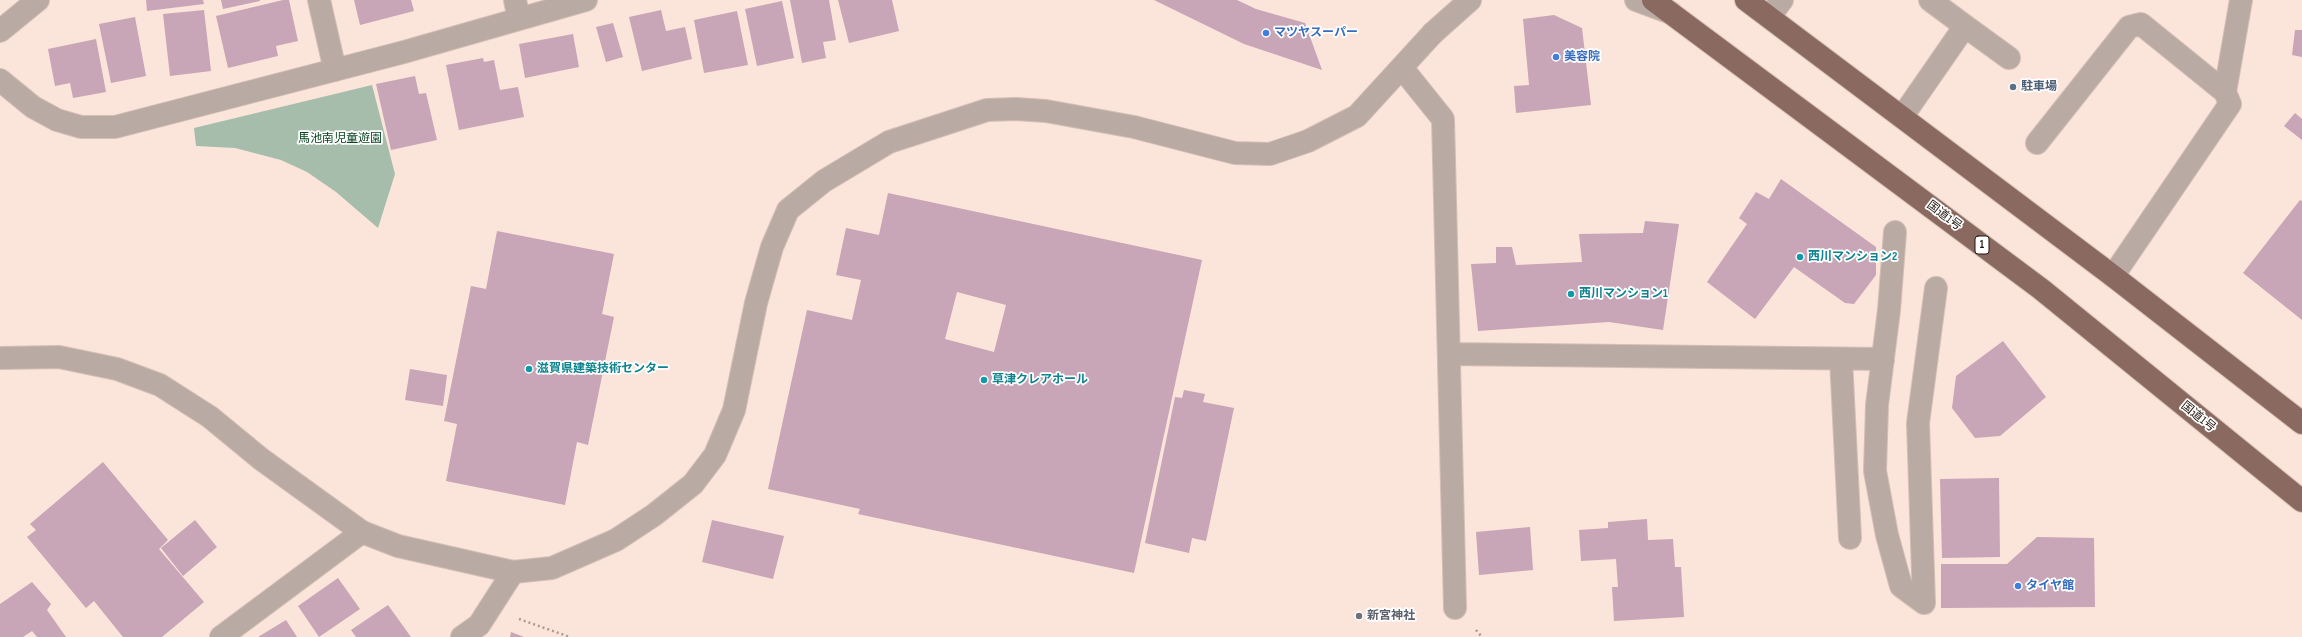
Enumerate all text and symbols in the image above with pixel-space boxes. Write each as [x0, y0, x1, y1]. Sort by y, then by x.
place label: マツヤスーパー [1274, 26, 1358, 40]
marker: マツヤスーパー [1261, 28, 1271, 38]
place label: 美容院 [1564, 50, 1600, 64]
marker: 美容院 [1551, 52, 1561, 62]
place label: 駐車場 [2021, 80, 2057, 94]
marker: 駐車場 [2008, 82, 2018, 92]
park label: 馬池南児童遊園 [298, 132, 382, 146]
street label: 国道1号 [1924, 198, 1964, 234]
road number: 1 [1975, 236, 1989, 254]
place label: 西川マンション2 [1808, 250, 1897, 264]
marker: 西川マンション2 [1795, 252, 1805, 262]
place label: 西川マンション1 [1579, 287, 1668, 301]
marker: 西川マンション1 [1566, 289, 1576, 299]
place label: 滋賀県建築技術センター [537, 362, 669, 376]
marker: 滋賀県建築技術センター [524, 364, 534, 374]
place label: 草津クレアホール [992, 373, 1088, 387]
marker: 草津クレアホール [979, 375, 989, 385]
street label: 国道1号 [2178, 399, 2218, 435]
place label: タイヤ館 [2026, 579, 2074, 593]
marker: タイヤ館 [2013, 581, 2023, 591]
place label: 新宮神社 [1367, 609, 1415, 623]
marker: 新宮神社 [1354, 611, 1364, 621]

